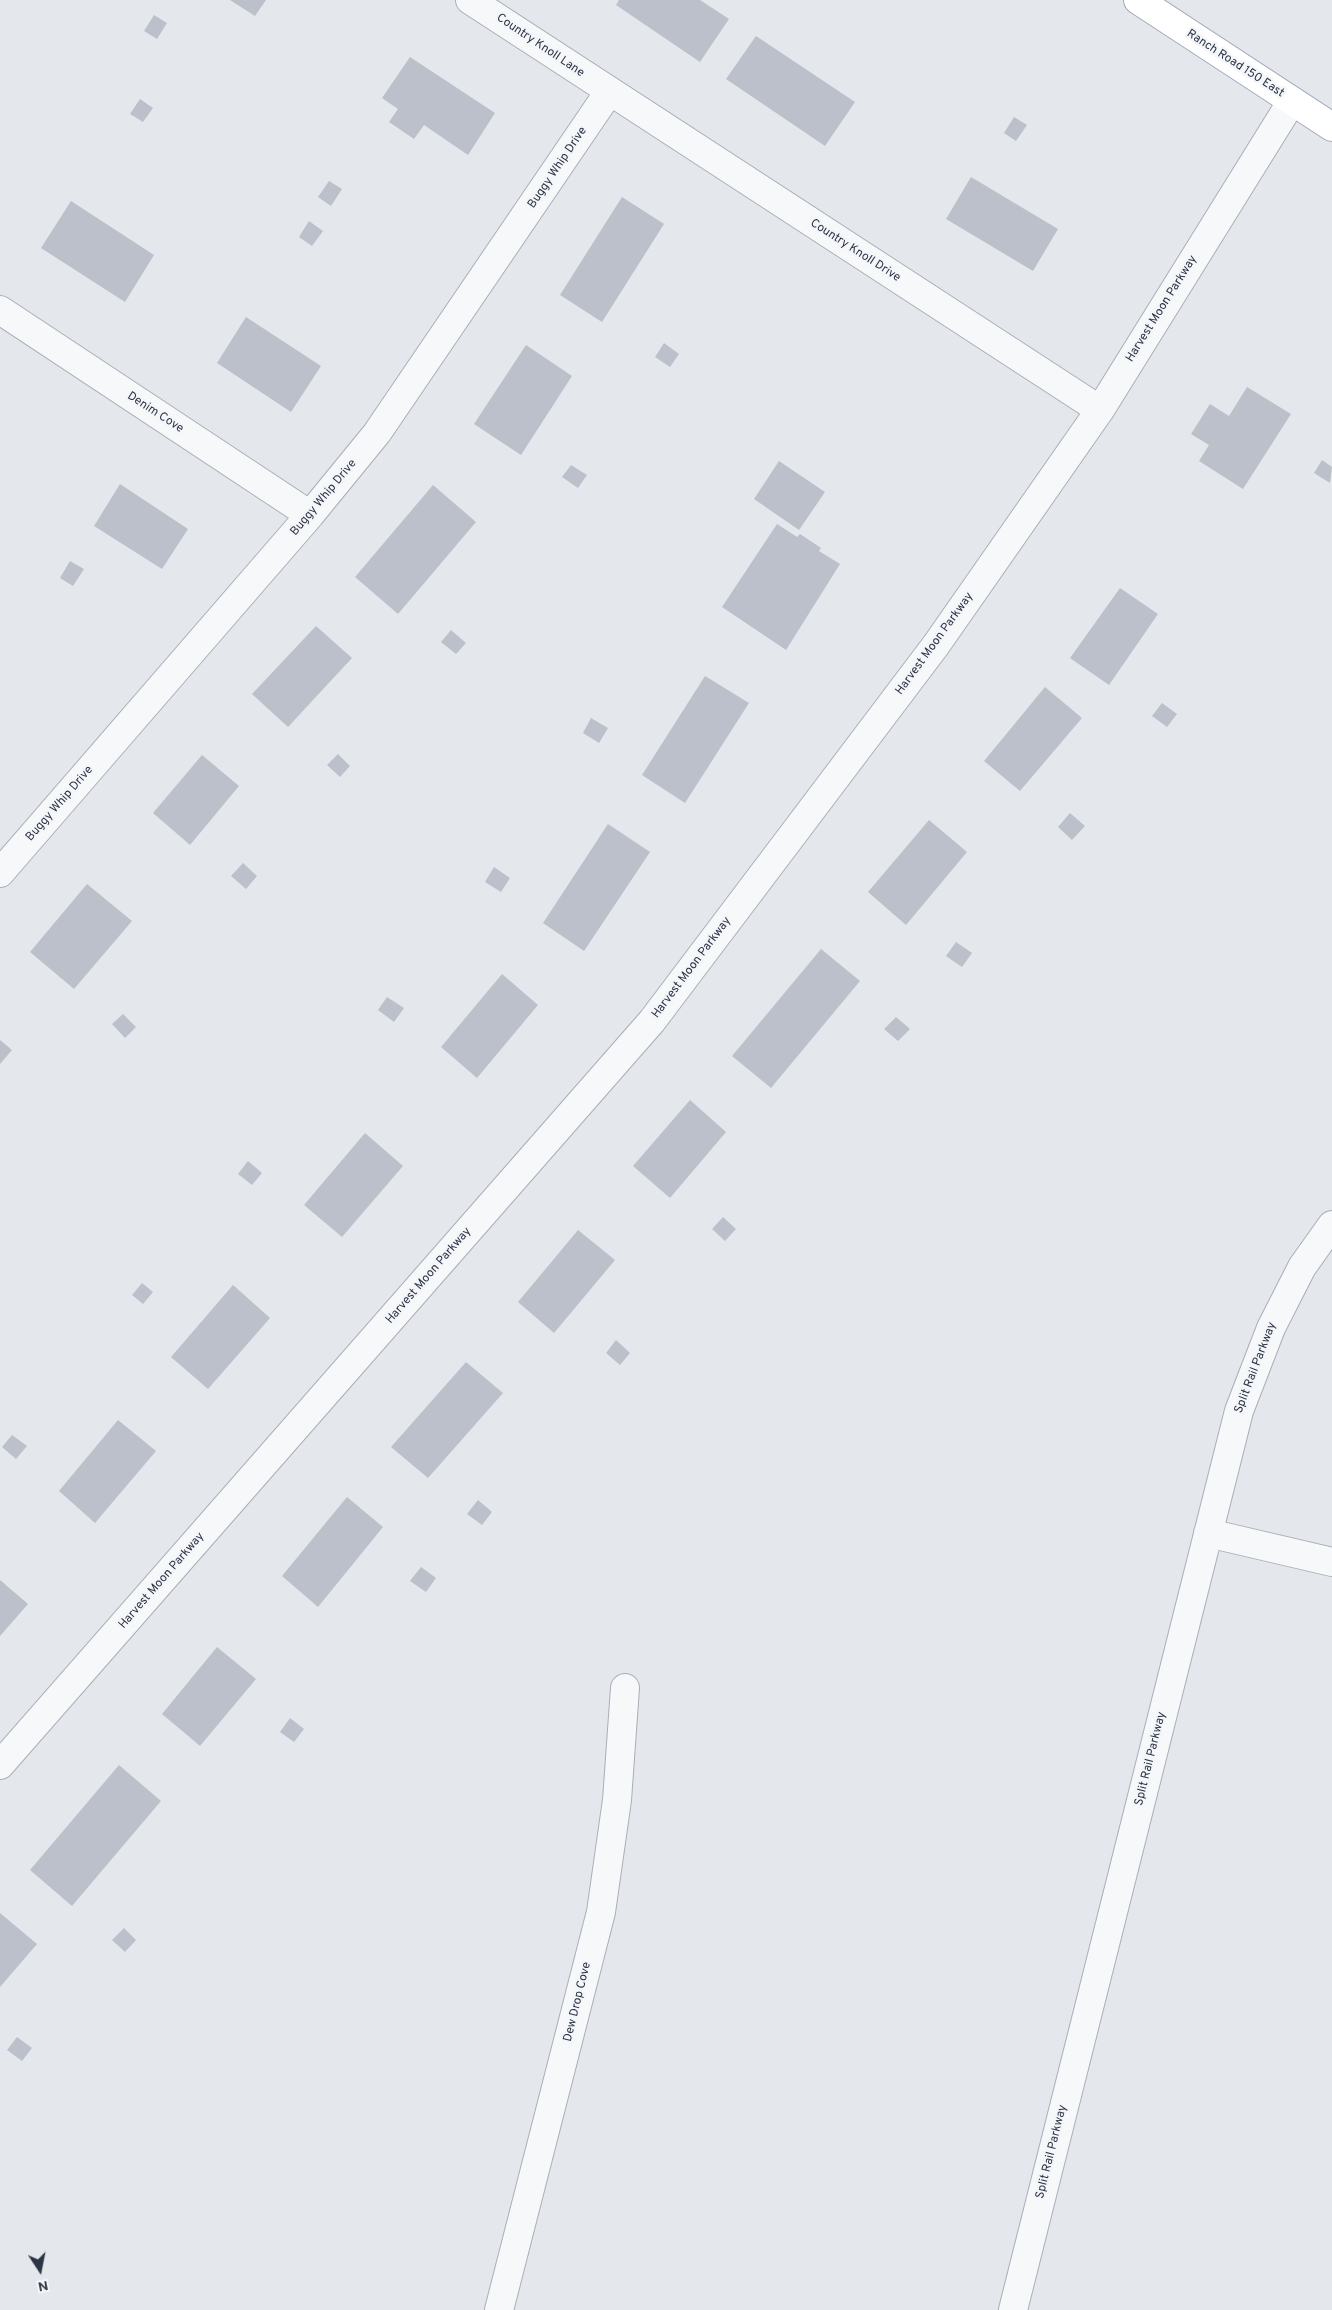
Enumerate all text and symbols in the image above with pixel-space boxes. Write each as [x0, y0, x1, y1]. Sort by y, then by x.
street label: Country Knoll Lane [493, 11, 587, 81]
street label: Ranch Road 150 East [1184, 27, 1286, 101]
street label: Buggy Whip Drive [525, 125, 591, 211]
street label: Country Knoll Drive [807, 216, 903, 286]
street label: Harvest Moon Parkway [1123, 253, 1201, 365]
street label: Denim Cove [124, 389, 186, 437]
street label: Buggy Whip Drive [288, 457, 360, 539]
street label: Harvest Moon Parkway [893, 590, 977, 698]
street label: Buggy Whip Drive [23, 763, 97, 845]
street label: Harvest Moon Parkway [649, 915, 735, 1021]
street label: Harvest Moon Parkway [383, 1225, 475, 1327]
street label: Split Rail Parkway [1232, 1320, 1280, 1416]
street label: Harvest Moon Parkway [116, 1530, 208, 1632]
street label: Split Rail Parkway [1132, 1710, 1170, 1808]
street label: Dew Drop Cove [561, 1961, 595, 2043]
street label: Split Rail Parkway [1033, 2103, 1071, 2201]
north arrow [15, 2245, 65, 2295]
text: N [36, 2276, 50, 2295]

